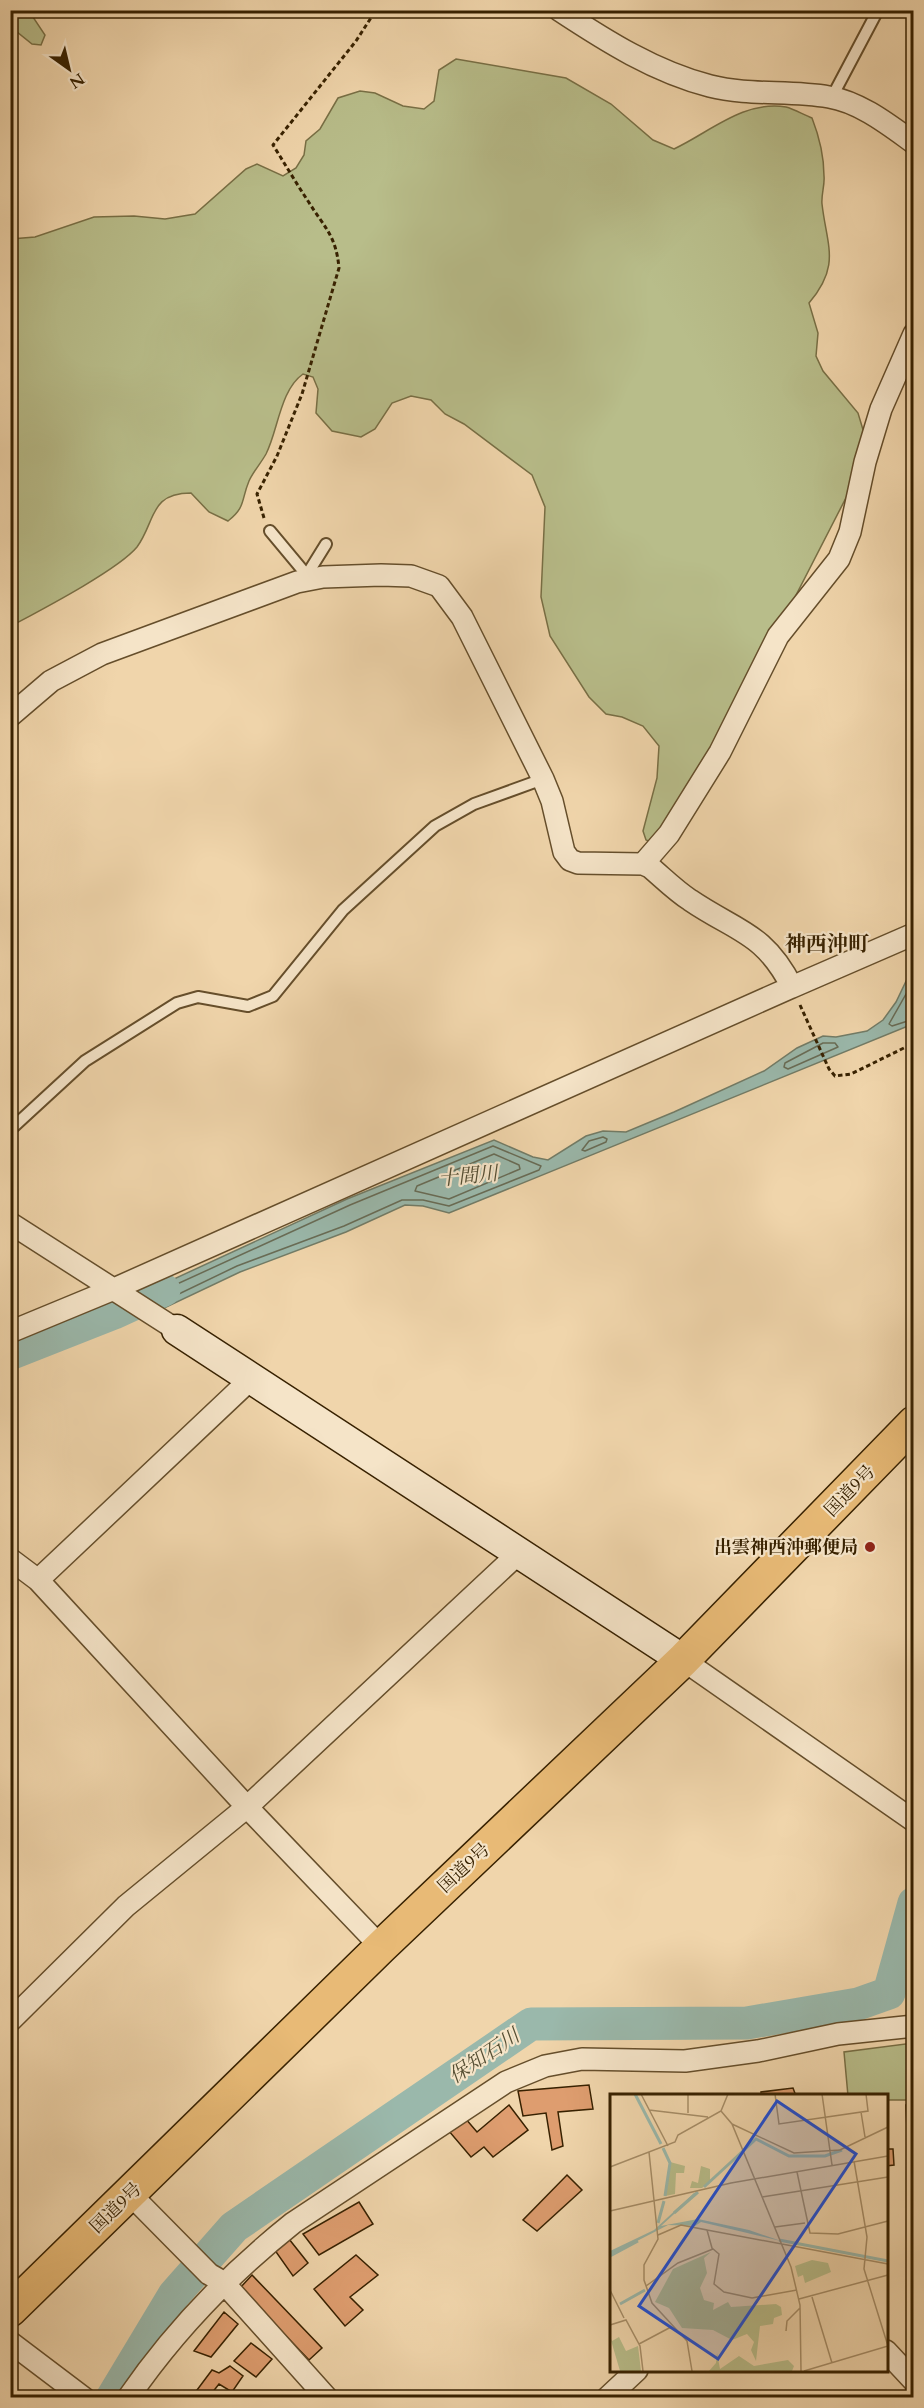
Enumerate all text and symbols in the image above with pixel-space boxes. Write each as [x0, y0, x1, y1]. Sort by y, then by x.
north arrow [39, 39, 99, 99]
text: N [65, 68, 89, 94]
district label: 神西沖町 [785, 930, 869, 959]
water label: 十間川 [437, 1159, 501, 1193]
street label: 国道9号 [819, 1460, 881, 1522]
place label: 出雲神西沖郵便局 [714, 1535, 858, 1560]
marker: 出雲神西沖郵便局 [863, 1540, 877, 1554]
street label: 国道9号 [432, 1837, 496, 1899]
water label: 保知石川 [443, 2021, 526, 2090]
inset map [610, 2094, 888, 2372]
street label: 国道9号 [85, 2177, 147, 2239]

